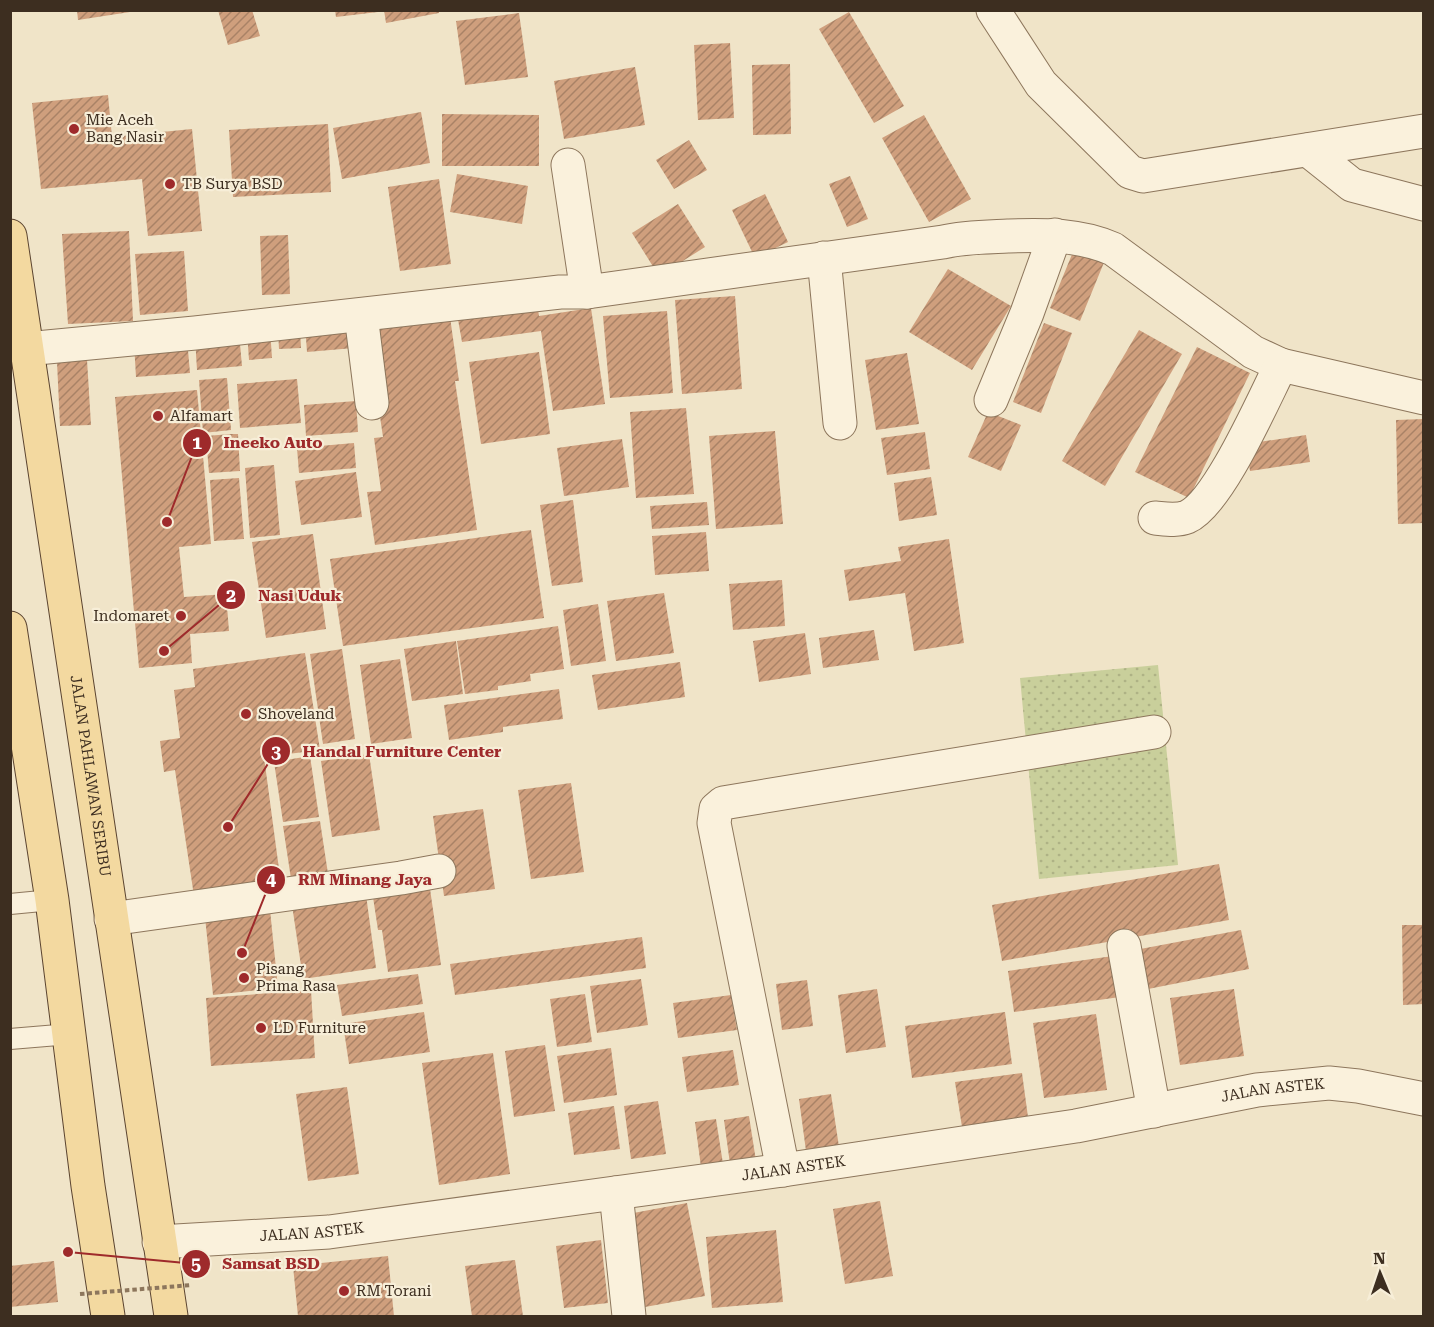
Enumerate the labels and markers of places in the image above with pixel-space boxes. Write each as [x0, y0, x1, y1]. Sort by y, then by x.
place label: Mie Aceh Bang Nasir [86, 111, 164, 146]
marker: Mie Aceh Bang Nasir [67, 122, 81, 136]
place label: TB Surya BSD [182, 175, 283, 193]
marker: TB Surya BSD [163, 177, 177, 191]
place label: Alfamart [170, 407, 233, 425]
marker: Alfamart [151, 409, 165, 423]
callout: Ineeko Auto [182, 426, 335, 460]
callout: Nasi Uduk [216, 578, 353, 612]
place label: Indomaret [93, 607, 169, 625]
marker: Indomaret [174, 609, 188, 623]
place label: Shoveland [258, 705, 335, 723]
marker: Shoveland [239, 707, 253, 721]
callout: Handal Furniture Center [261, 734, 513, 768]
callout: RM Minang Jaya [256, 863, 444, 897]
place label: Pisang Prima Rasa [256, 960, 336, 995]
marker: Pisang Prima Rasa [237, 971, 251, 985]
place label: LD Furniture [273, 1019, 366, 1037]
marker: LD Furniture [254, 1021, 268, 1035]
callout: Samsat BSD [181, 1247, 332, 1281]
place label: RM Torani [356, 1282, 432, 1300]
marker: RM Torani [337, 1284, 351, 1298]

